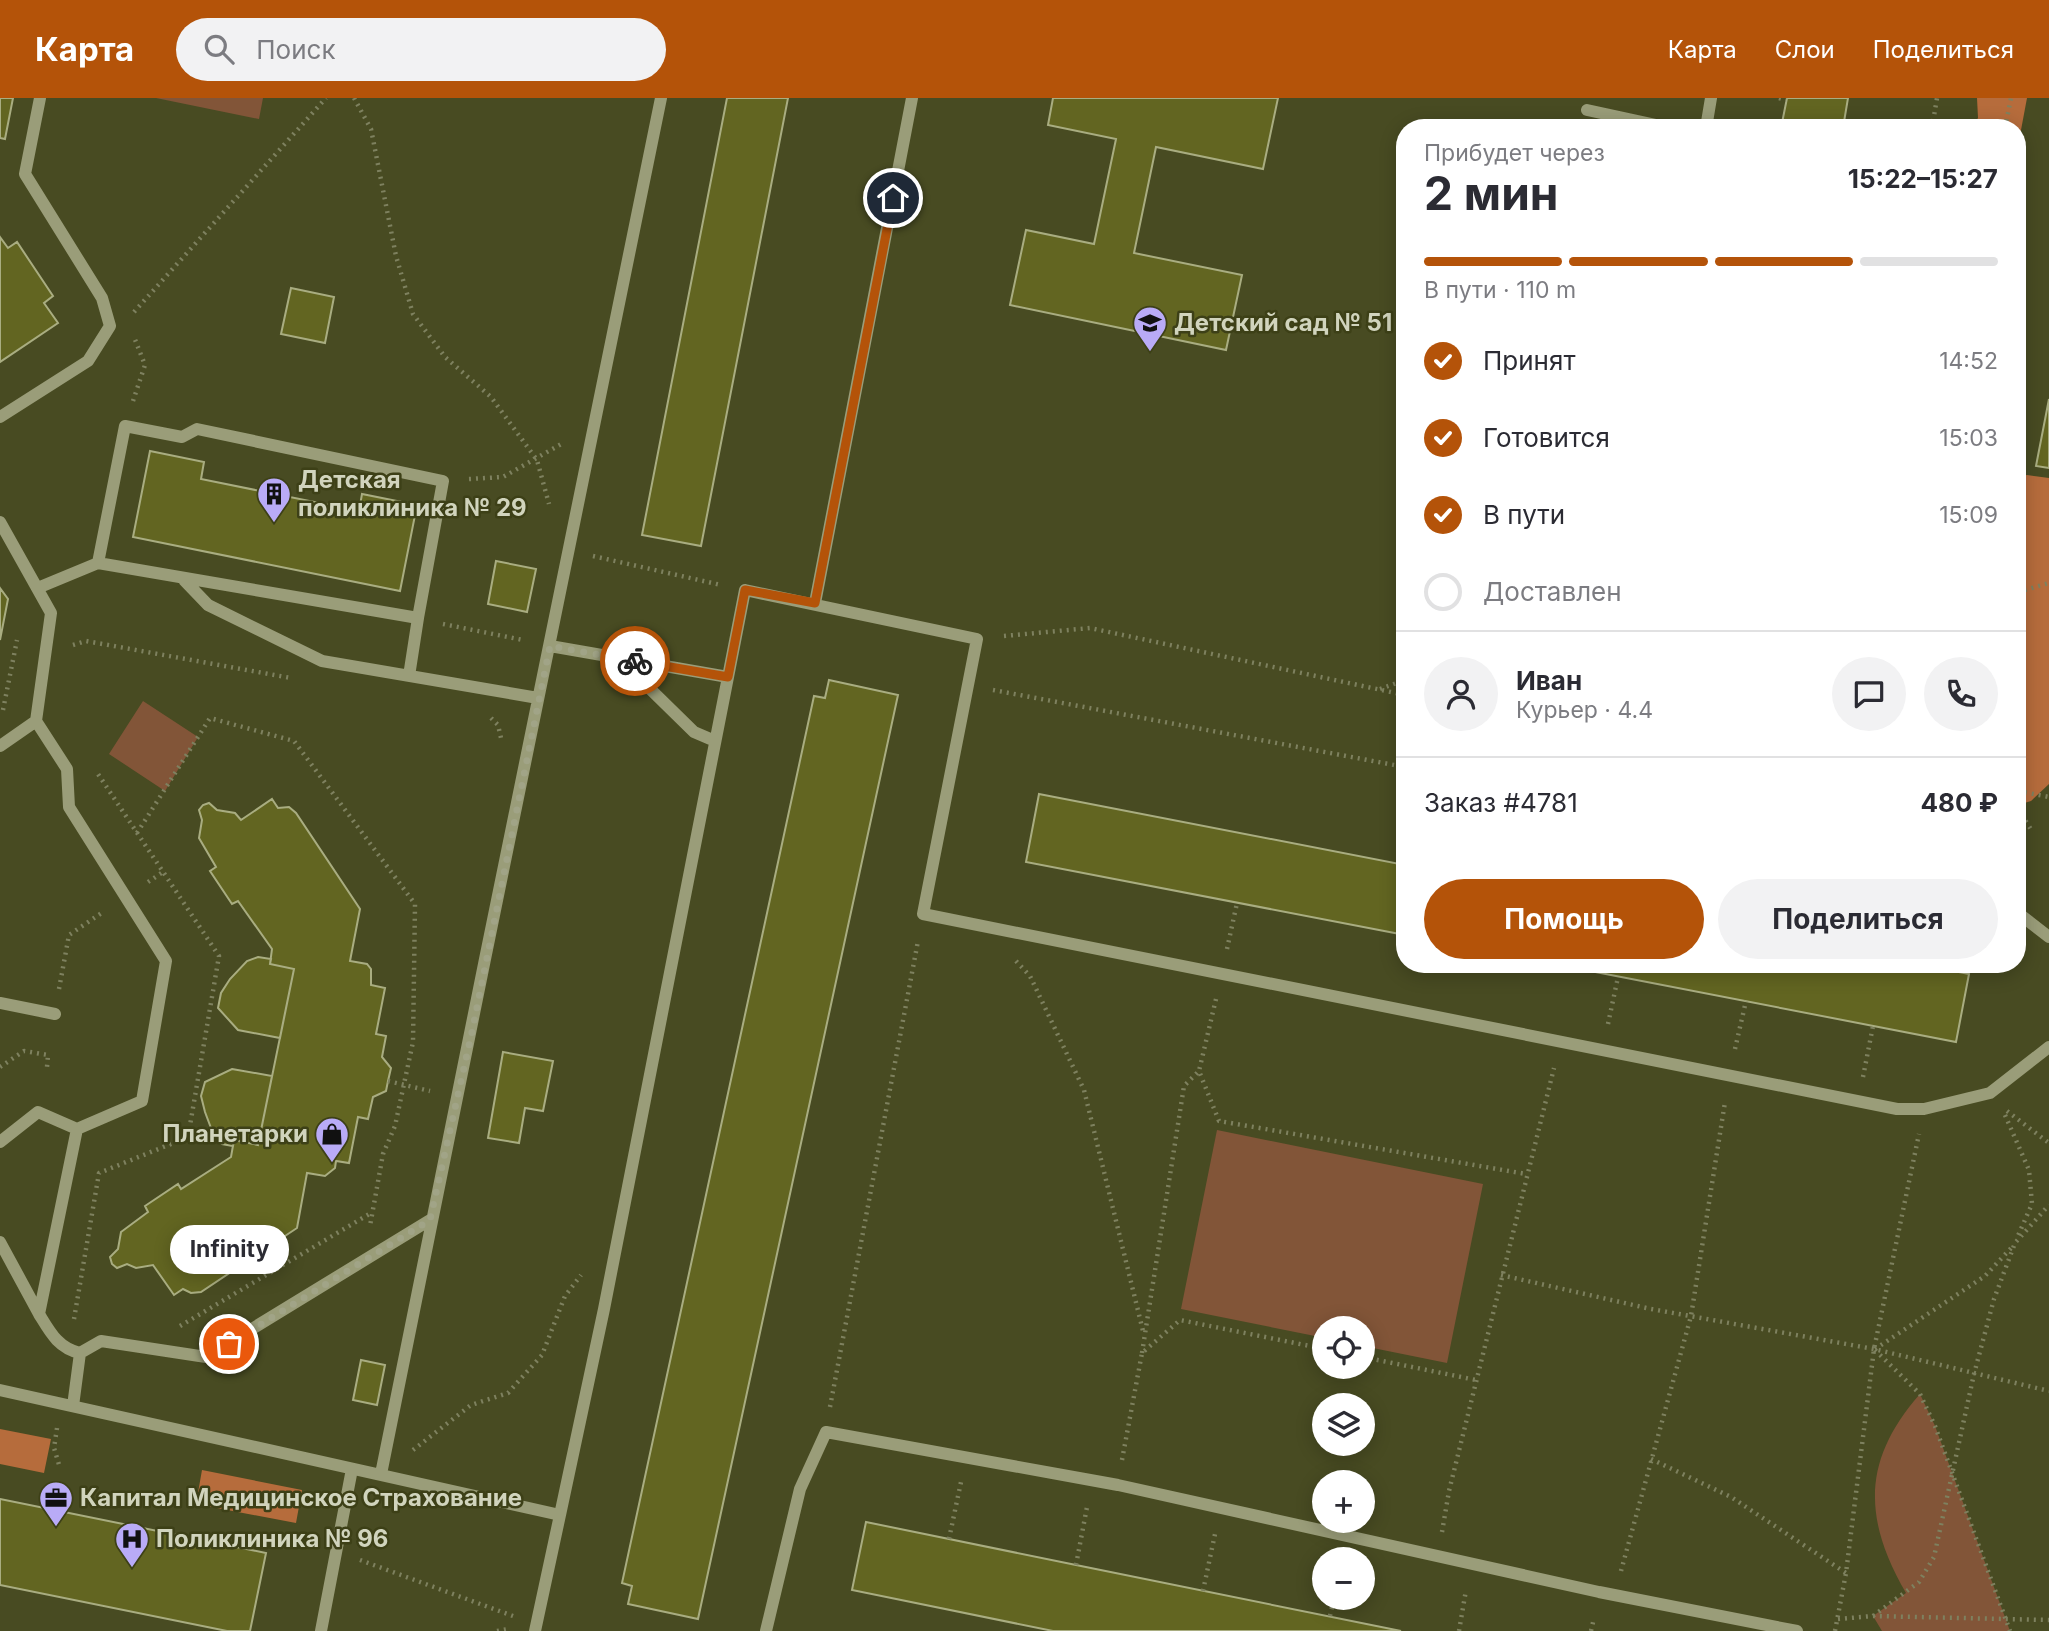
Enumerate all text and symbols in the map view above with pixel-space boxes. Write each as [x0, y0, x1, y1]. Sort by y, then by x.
search box [176, 18, 666, 81]
text: Карта [35, 29, 134, 69]
icon: search [200, 30, 238, 68]
text: Поиск [256, 34, 335, 65]
text: Карта [1668, 35, 1737, 64]
text: Слои [1775, 35, 1835, 64]
text: Поделиться [1873, 35, 2014, 64]
text: Прибудет через [1424, 139, 1605, 167]
text: 15:22–15:27 [1848, 163, 1998, 194]
text: 2 мин [1424, 165, 1559, 221]
pin [863, 168, 923, 228]
icon: home [874, 179, 912, 217]
text: В пути · 110 m [1424, 276, 1576, 304]
school or university icon: Детский сад № 51 [1131, 304, 1169, 353]
place label: Детский сад № 51 [1174, 308, 1392, 337]
icon: check [1424, 342, 1462, 380]
text: Принят [1483, 345, 1576, 376]
text: 14:52 [1939, 347, 1998, 375]
icon: check [1424, 419, 1462, 457]
text: Готовится [1483, 422, 1610, 453]
text: 15:03 [1939, 424, 1998, 452]
place label: Детская поликлиника № 29 [298, 465, 527, 522]
building icon: Детская поликлиника № 29 [255, 475, 293, 524]
icon: check [1424, 496, 1462, 534]
text: В пути [1483, 499, 1565, 530]
text: 15:09 [1939, 501, 1998, 529]
text: Доставлен [1483, 576, 1622, 607]
courier [600, 626, 670, 696]
icon: bike [616, 642, 654, 680]
button: person [1424, 657, 1498, 731]
button: chat [1832, 657, 1906, 731]
button: phone [1924, 657, 1998, 731]
text: Иван [1516, 665, 1582, 696]
text: Курьер · 4.4 [1516, 696, 1653, 724]
text: Заказ #4781 [1424, 787, 1578, 818]
text: 480 ₽ [1921, 787, 1998, 818]
button: Помощь [1424, 879, 1704, 959]
button: Поделиться [1718, 879, 1998, 959]
shop icon: Планетарки [313, 1115, 351, 1164]
place label: Планетарки [162, 1119, 308, 1148]
callout: Infinity [170, 1225, 288, 1274]
text: Infinity [190, 1235, 269, 1263]
pin [199, 1314, 259, 1374]
map controls [1312, 1316, 1375, 1610]
button: locate [1312, 1316, 1375, 1379]
icon: bag [210, 1325, 248, 1363]
button: layers [1312, 1393, 1375, 1456]
button: + [1312, 1470, 1375, 1533]
office icon: Капитал Медицинское Страхование [37, 1479, 75, 1528]
place label: Капитал Медицинское Страхование [80, 1483, 522, 1512]
hospital icon: Поликлиника № 96 [113, 1520, 151, 1569]
place label: Поликлиника № 96 [156, 1524, 388, 1553]
button: − [1312, 1547, 1375, 1610]

